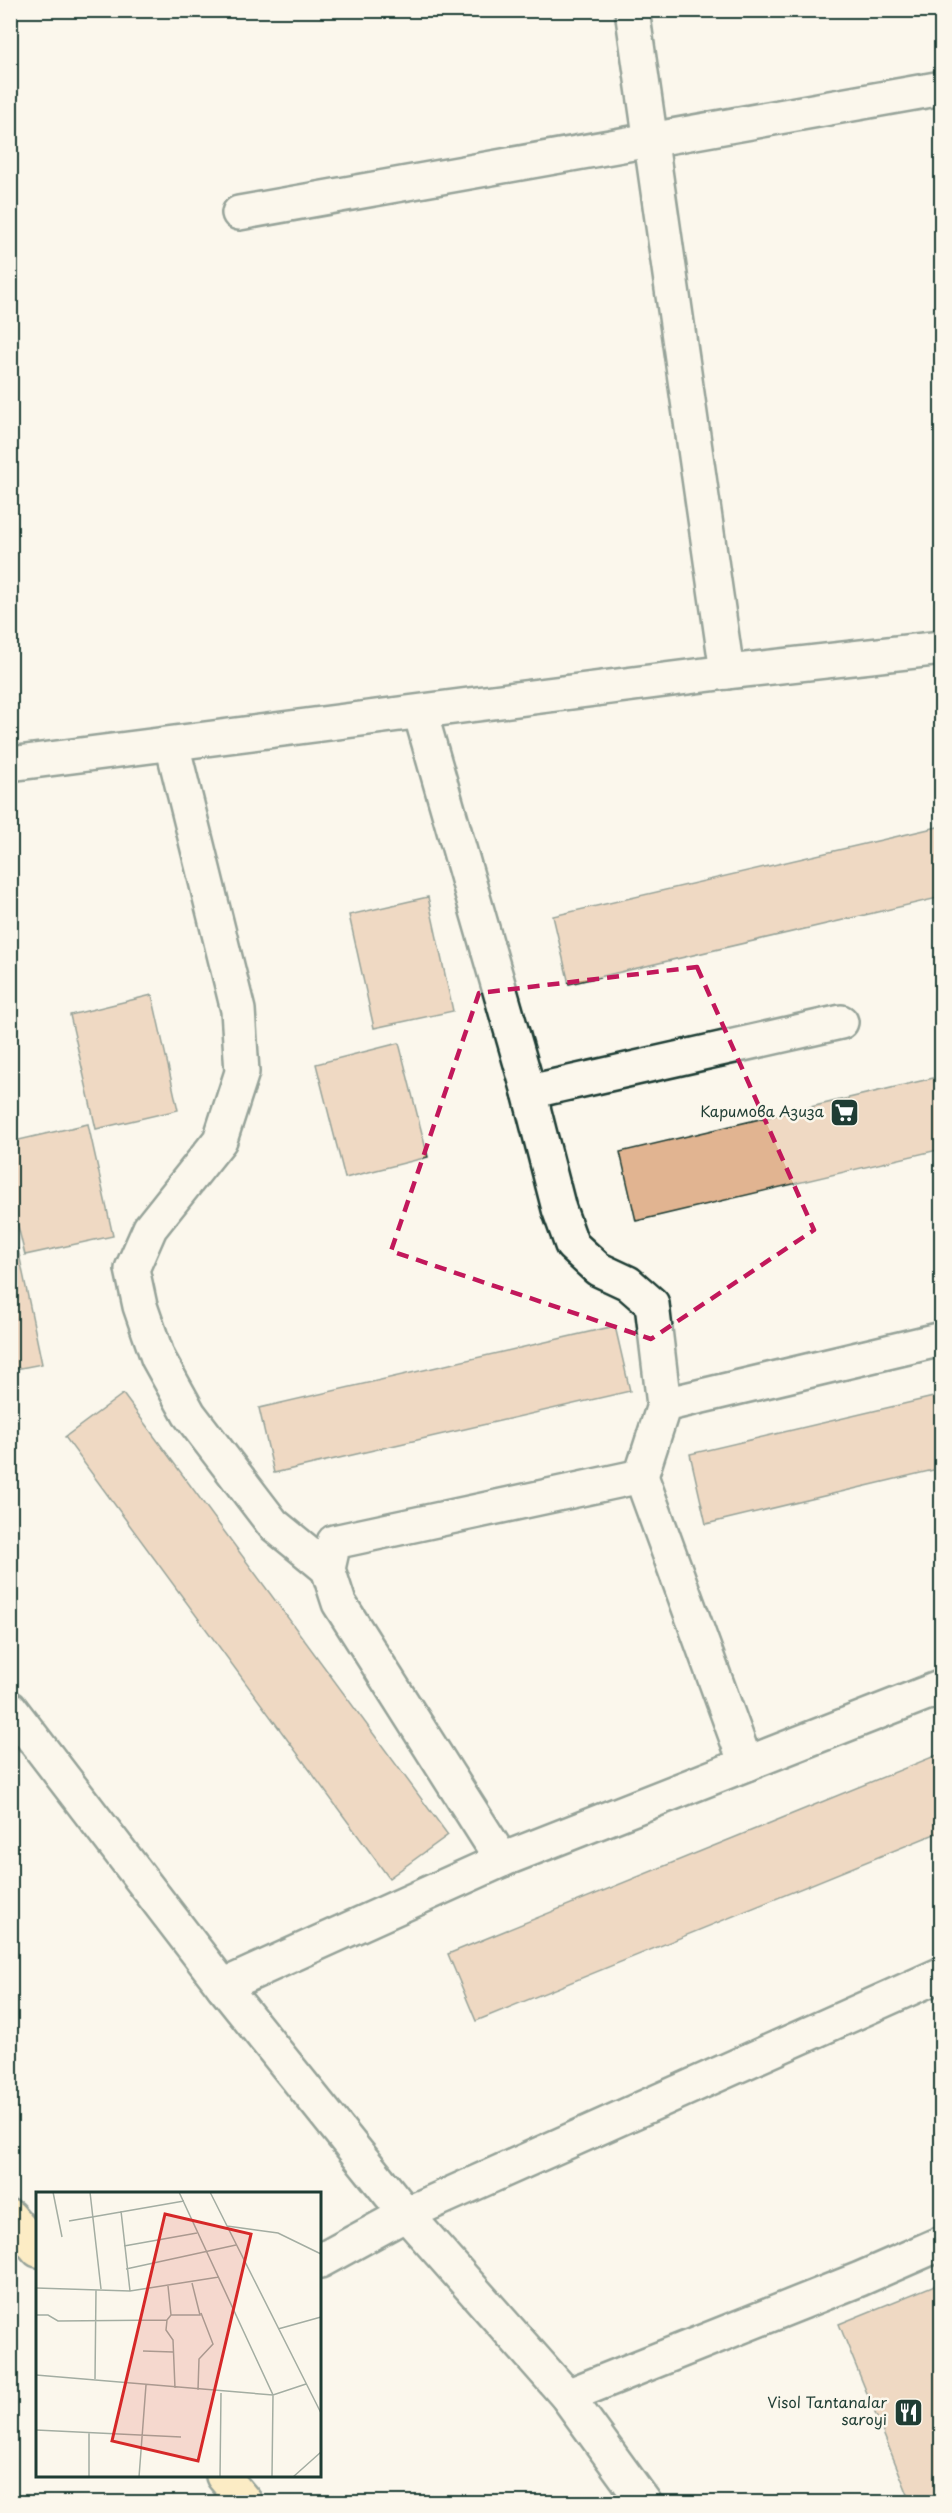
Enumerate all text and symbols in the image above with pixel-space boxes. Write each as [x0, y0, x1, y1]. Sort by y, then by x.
supermarket icon: Каримова Азиза [829, 1096, 861, 1128]
place label: Каримова Азиза [700, 1099, 825, 1122]
inset map [36, 2192, 321, 2477]
place label: Visol Tantanalar saroyi [767, 2390, 887, 2430]
restaurant icon: Visol Tantanalar saroyi [892, 2396, 924, 2428]

